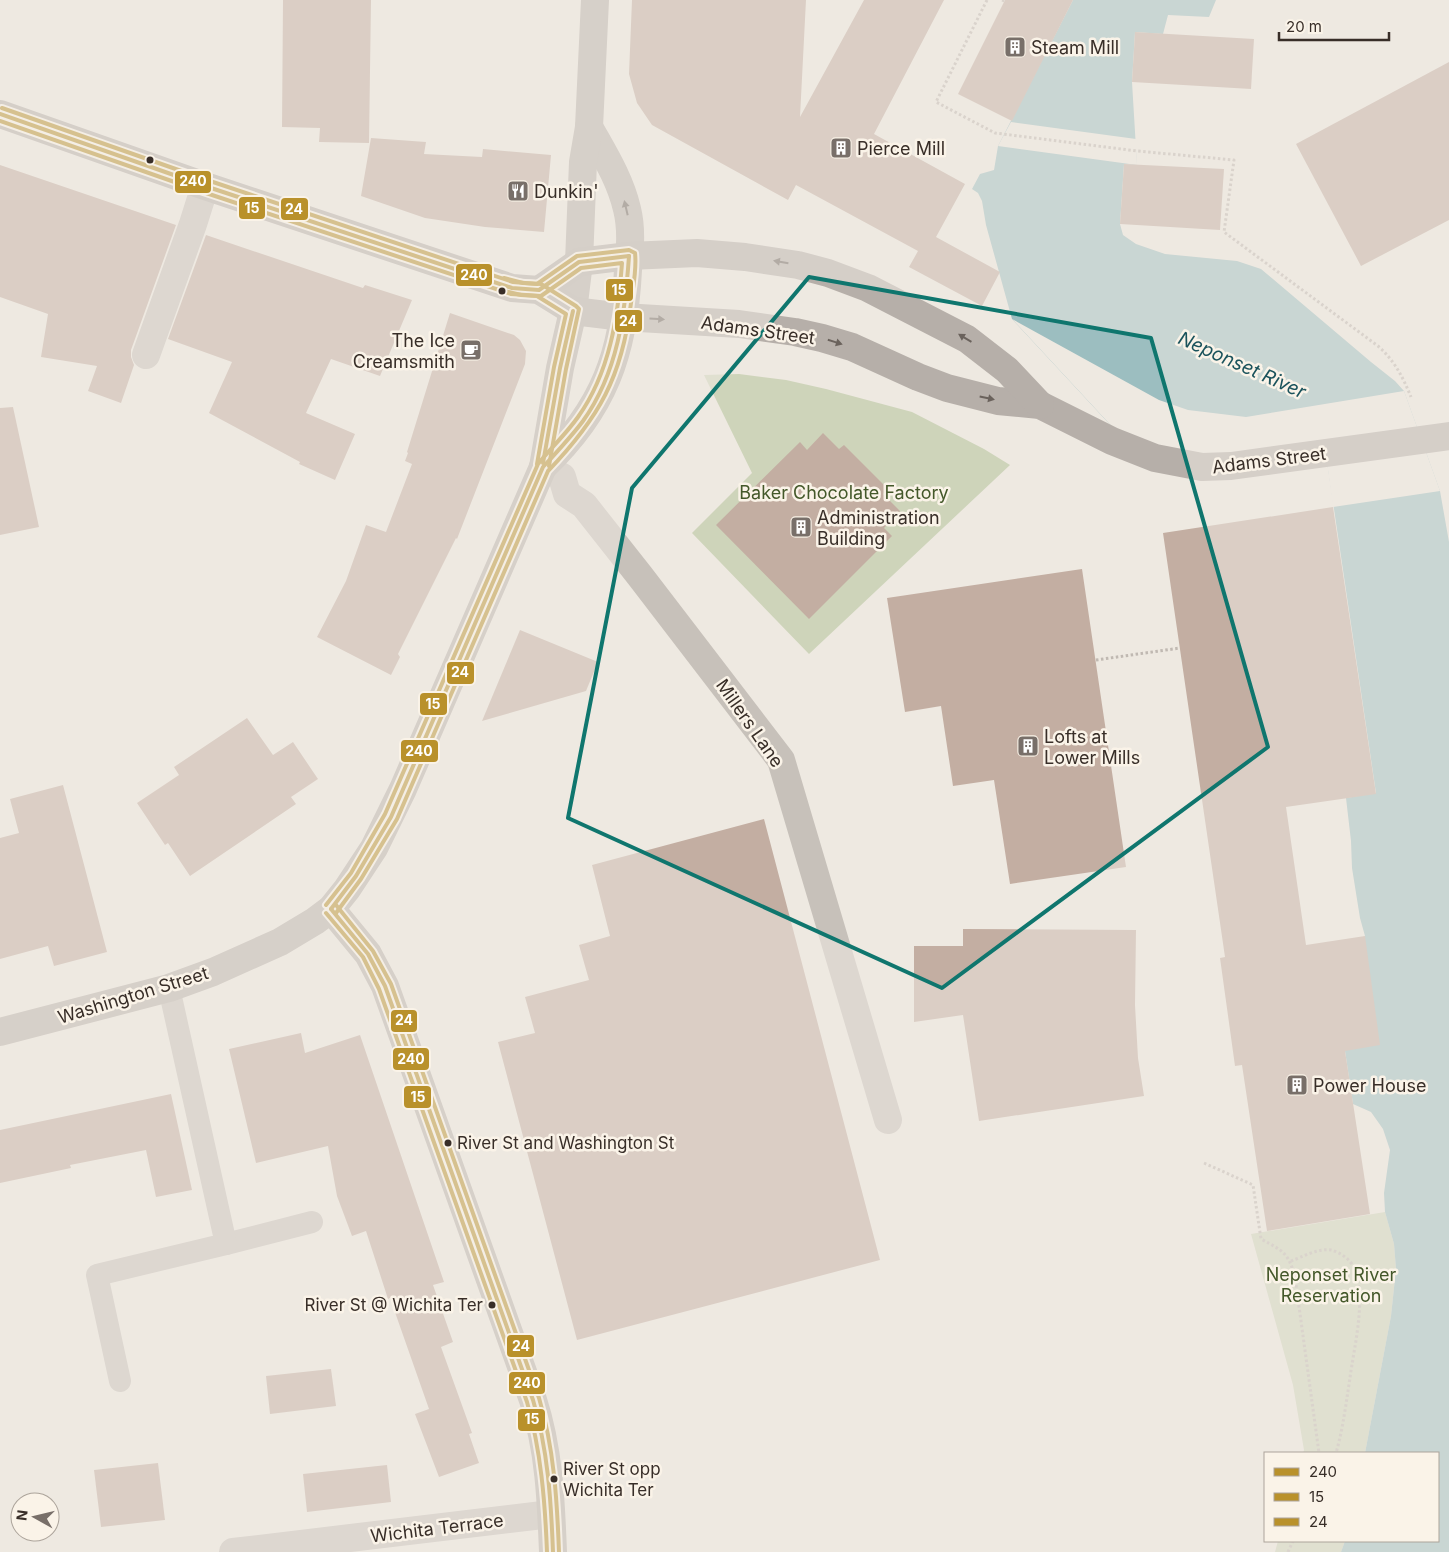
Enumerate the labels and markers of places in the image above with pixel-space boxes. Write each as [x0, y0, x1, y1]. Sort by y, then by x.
building icon: Steam Mill [1003, 35, 1027, 59]
place label: Steam Mill [1031, 37, 1119, 58]
building icon: Pierce Mill [829, 136, 853, 160]
place label: Pierce Mill [857, 138, 945, 159]
unlabelled marker [145, 155, 155, 165]
restaurant icon: Dunkin' [506, 179, 530, 203]
place label: Dunkin' [534, 181, 599, 202]
unlabelled marker [497, 286, 507, 296]
place label: The Ice Creamsmith [353, 330, 455, 372]
cafe icon: The Ice Creamsmith [459, 338, 483, 362]
place label: Administration Building [817, 507, 940, 549]
building icon: Administration Building [789, 515, 813, 539]
place label: Lofts at Lower Mills [1044, 726, 1140, 768]
building icon: Lofts at Lower Mills [1016, 734, 1040, 758]
building icon: Power House [1285, 1073, 1309, 1097]
place label: Power House [1313, 1075, 1426, 1096]
place label: River St and Washington St [457, 1133, 675, 1153]
marker: River St and Washington St [443, 1138, 453, 1148]
place label: River St @ Wichita Ter [305, 1295, 484, 1315]
marker: River St @ Wichita Ter [487, 1300, 497, 1310]
place label: River St opp Wichita Ter [563, 1459, 661, 1500]
marker: River St opp Wichita Ter [549, 1474, 559, 1484]

